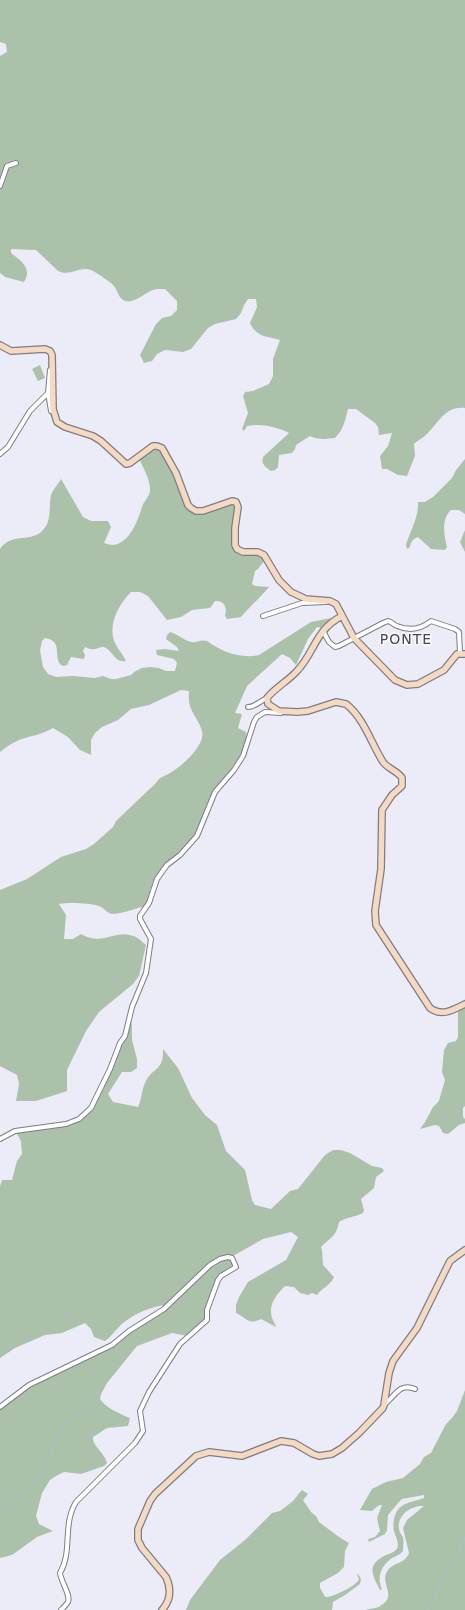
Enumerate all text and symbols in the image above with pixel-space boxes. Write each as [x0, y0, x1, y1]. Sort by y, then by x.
district label: PONTE [380, 631, 432, 647]

